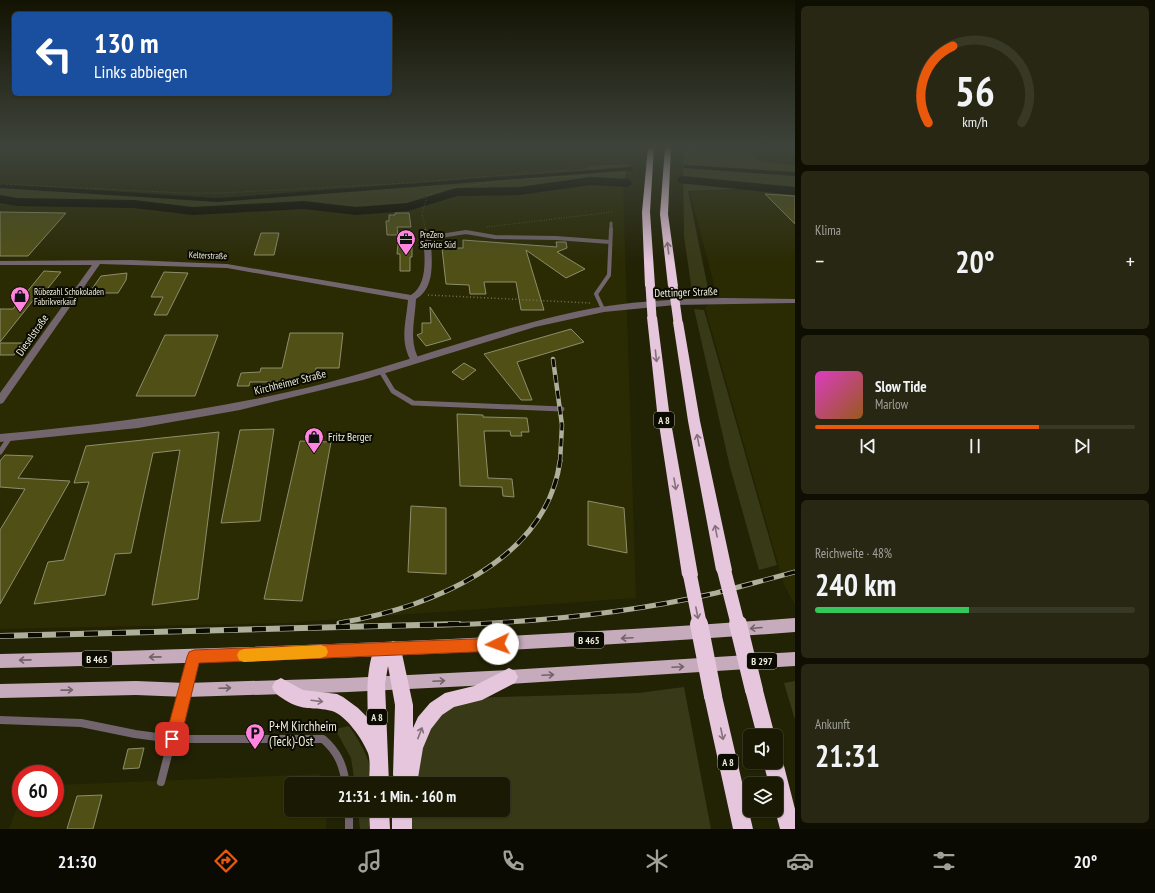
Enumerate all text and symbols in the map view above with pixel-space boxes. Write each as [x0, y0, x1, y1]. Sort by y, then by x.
text: 130 m [94, 24, 158, 61]
icon: left [28, 28, 80, 80]
text: Links abbiegen [94, 60, 187, 83]
text: 56 [955, 64, 995, 117]
text: km/h [962, 112, 988, 131]
text: Klima [815, 222, 841, 239]
office icon: PreZero Service Süd [395, 228, 417, 256]
place label: PreZero Service Süd [420, 229, 456, 250]
one-way arrow [664, 242, 672, 255]
text: 20° [955, 242, 995, 281]
text: − [815, 247, 824, 275]
text: + [1126, 247, 1135, 275]
street label: Kelterstraße [189, 249, 228, 261]
street label: Dettinger Straße [654, 284, 718, 300]
shop icon: Rübezahl Schokoladen Fabrikverkauf [9, 285, 31, 313]
place label: Rübezahl Schokoladen Fabrikverkauf [34, 286, 104, 307]
street label: Dieselstraße [13, 311, 52, 359]
one-way arrow [653, 349, 660, 362]
street label: Kirchheimer Straße [253, 366, 328, 398]
text: Slow Tide [875, 377, 927, 396]
text: Marlow [875, 396, 908, 413]
road number: A 8 [654, 412, 674, 428]
shop icon: Fritz Berger [303, 426, 325, 454]
place label: Fritz Berger [328, 430, 372, 444]
one-way arrow [693, 434, 701, 447]
icon: previous [857, 435, 879, 457]
icon: pause [964, 435, 986, 457]
icon: next [1071, 435, 1093, 457]
one-way arrow [672, 478, 680, 491]
one-way arrow [712, 525, 720, 538]
text: Reichweite · 48% [815, 545, 892, 562]
text: 240 km [815, 565, 896, 604]
one-way arrow [694, 607, 702, 620]
position arrow [477, 623, 519, 665]
one-way arrow [750, 625, 763, 632]
road number: B 465 [574, 632, 604, 648]
one-way arrow [621, 634, 634, 642]
road number: B 465 [82, 651, 112, 667]
road number: B 297 [747, 653, 777, 669]
one-way arrow [149, 654, 162, 661]
one-way arrow [19, 657, 32, 664]
one-way arrow [671, 663, 684, 670]
one-way arrow [541, 671, 554, 678]
one-way arrow [432, 677, 445, 684]
one-way arrow [218, 685, 231, 692]
one-way arrow [60, 686, 73, 693]
one-way arrow [310, 697, 323, 705]
road number: A 8 [367, 709, 387, 725]
text: Ankunft [815, 716, 850, 733]
place label: P+M Kirchheim (Teck)-Ost [269, 718, 337, 750]
pin [155, 722, 189, 756]
parking icon: P+M Kirchheim (Teck)-Ost [244, 722, 266, 750]
one-way arrow [417, 727, 424, 739]
one-way arrow [718, 727, 726, 740]
icon: arrive [161, 728, 183, 750]
map controls [743, 729, 783, 817]
button: sound [743, 729, 783, 769]
text: 21:31 [815, 736, 880, 775]
road number: A 8 [718, 754, 738, 770]
speed limit sign: 60 [12, 765, 64, 817]
button: layers [743, 777, 783, 817]
text: 21:31 · 1 Min. · 160 m [338, 787, 456, 806]
icon: directions [212, 847, 240, 875]
icon: music [356, 847, 384, 875]
icon: phone [499, 847, 527, 875]
icon: climate [643, 847, 671, 875]
icon: car [786, 847, 814, 875]
icon: filters [930, 847, 958, 875]
text: 21:30 [58, 850, 97, 873]
text: 20° [1073, 850, 1097, 873]

